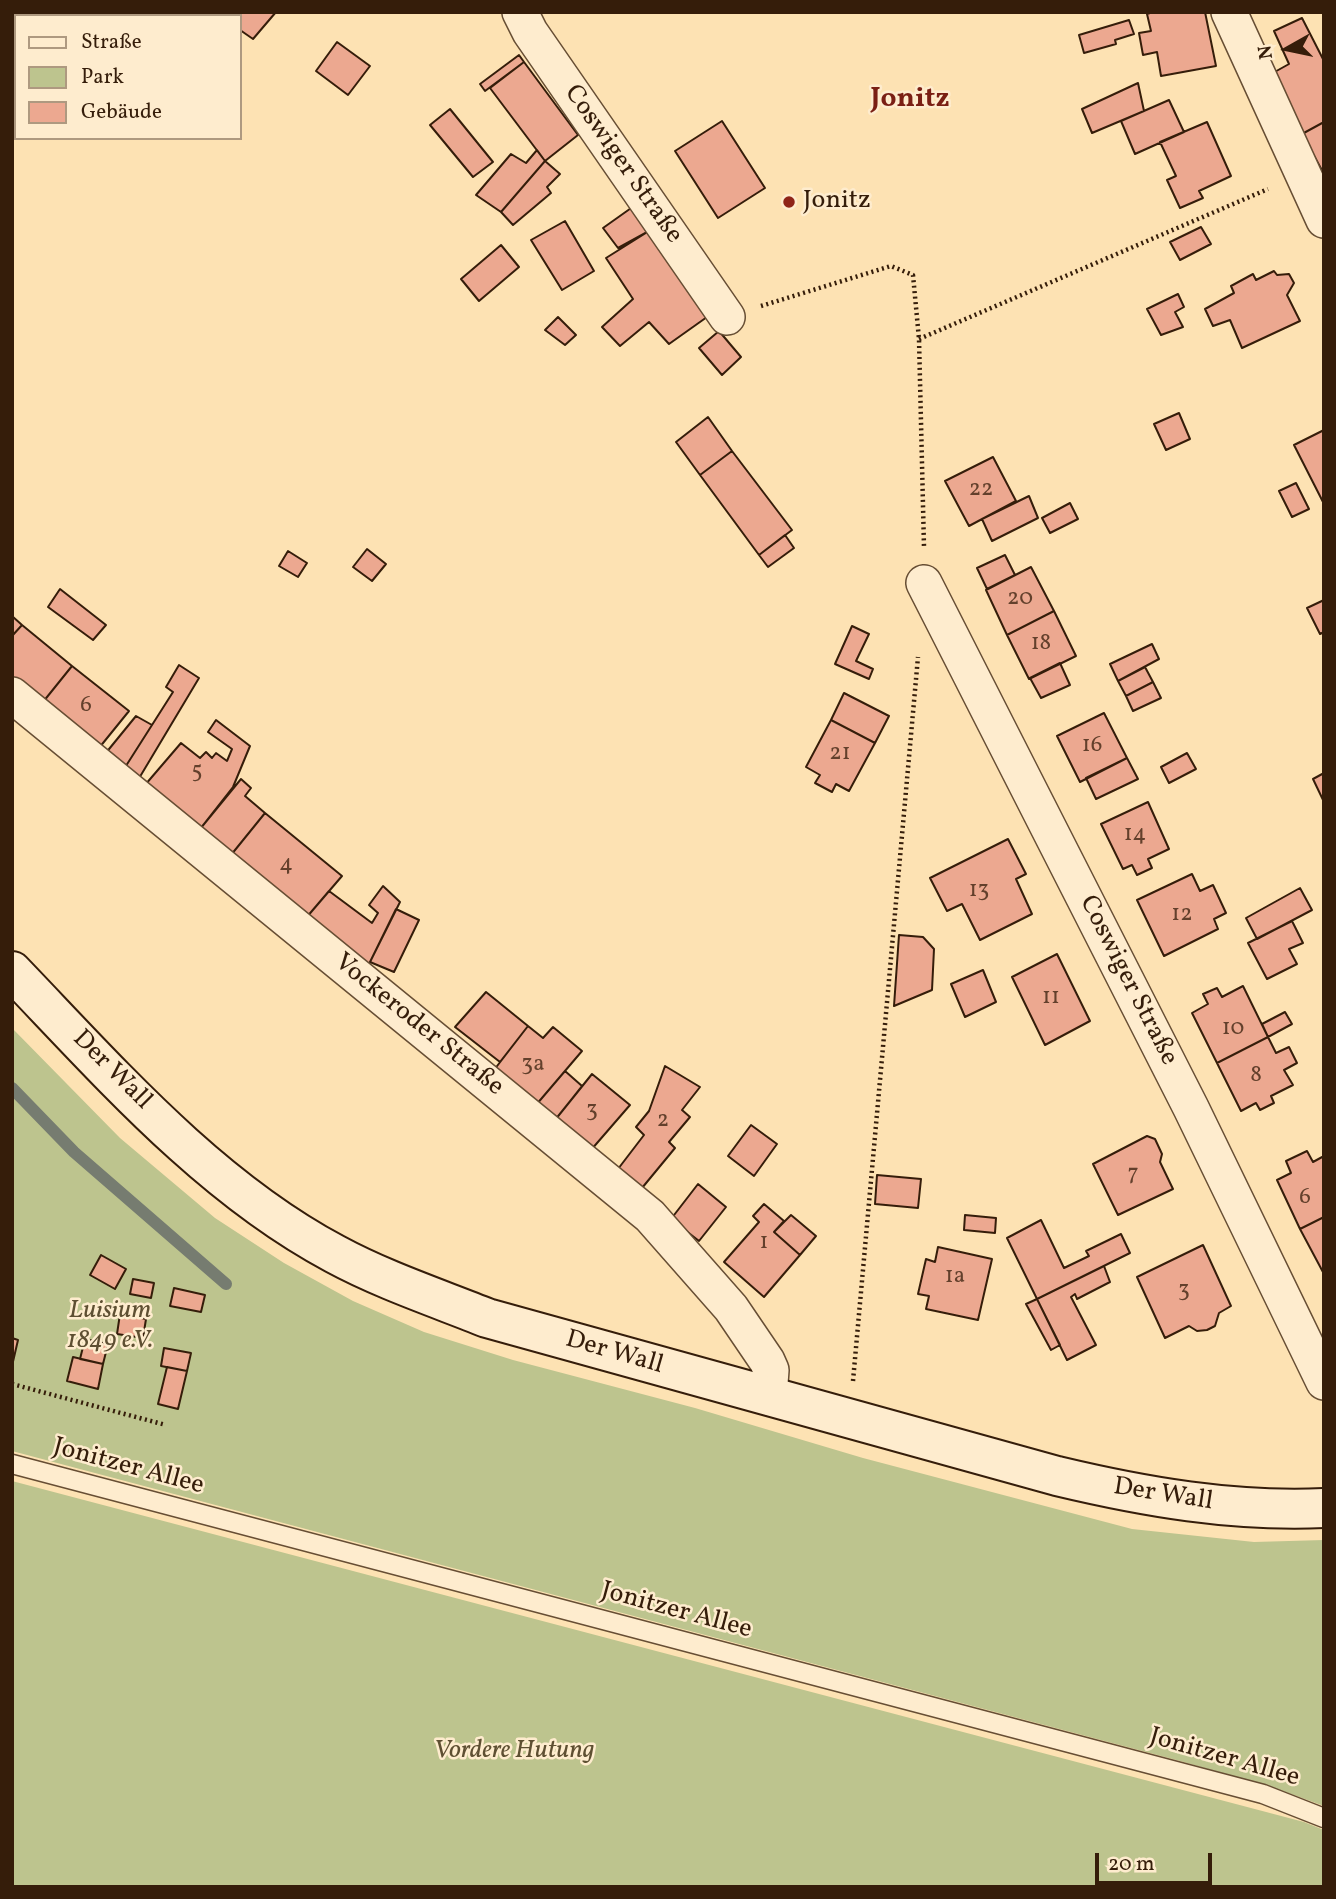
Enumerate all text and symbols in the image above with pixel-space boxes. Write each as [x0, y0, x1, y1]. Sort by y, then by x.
legend [14, 14, 242, 140]
north arrow [1252, 14, 1322, 84]
text: Straße [81, 28, 142, 57]
text: N [1252, 43, 1280, 61]
text: Park [81, 63, 124, 92]
street label: Coswiger Straße [556, 80, 688, 250]
district label: Jonitz [870, 84, 950, 118]
text: Gebäude [81, 98, 162, 127]
place label: Jonitz [803, 186, 871, 218]
marker: Jonitz [781, 194, 797, 210]
house number: 22 [969, 477, 993, 505]
house number: 20 [1007, 586, 1033, 614]
house number: 18 [1031, 631, 1051, 659]
house number: 6 [80, 693, 92, 721]
house number: 16 [1082, 733, 1102, 761]
house number: 21 [829, 741, 851, 769]
house number: 5 [191, 759, 203, 787]
house number: 14 [1124, 822, 1146, 850]
house number: 4 [279, 852, 293, 880]
house number: 13 [969, 878, 989, 906]
street label: Coswiger Straße [1071, 891, 1183, 1071]
house number: 12 [1171, 902, 1193, 930]
street label: Vockeroder Straße [327, 948, 509, 1104]
house number: 11 [1042, 985, 1060, 1013]
house number: 10 [1222, 1016, 1244, 1044]
street label: Der Wall [65, 1025, 157, 1117]
house number: 3a [521, 1052, 545, 1080]
house number: 8 [1250, 1063, 1262, 1091]
house number: 3 [586, 1098, 598, 1126]
house number: 2 [657, 1108, 669, 1136]
house number: 7 [1127, 1162, 1139, 1190]
house number: 6 [1299, 1185, 1311, 1213]
house number: 1 [760, 1230, 768, 1258]
house number: 1a [945, 1264, 965, 1292]
house number: 3 [1178, 1278, 1190, 1306]
park label: Luisium 1849 e.V. [67, 1296, 153, 1358]
street label: Der Wall [562, 1325, 666, 1383]
street label: Jonitzer Allee [49, 1433, 207, 1503]
street label: Der Wall [1111, 1473, 1215, 1519]
street label: Jonitzer Allee [597, 1577, 755, 1647]
street label: Jonitzer Allee [1145, 1723, 1303, 1795]
park label: Vordere Hutung [434, 1736, 594, 1768]
scale bar [1098, 1840, 1215, 1884]
text: 20 m [1108, 1850, 1154, 1879]

